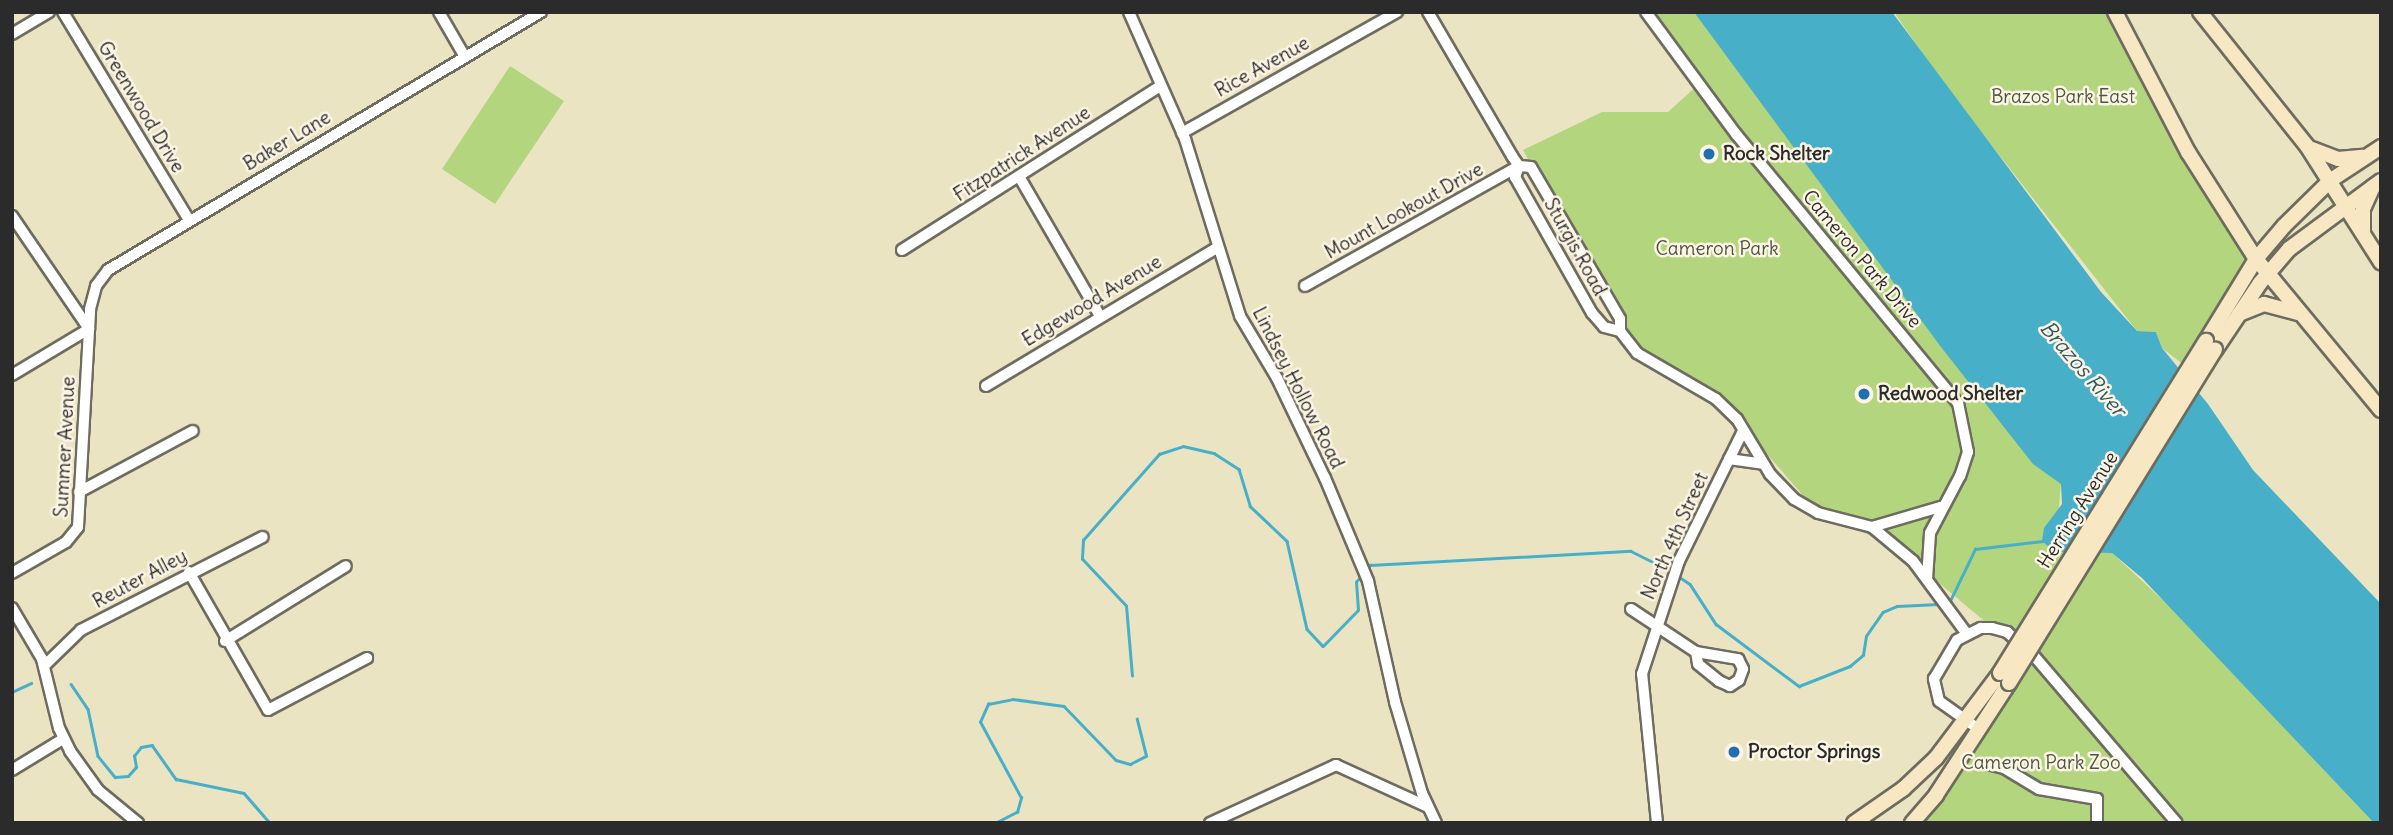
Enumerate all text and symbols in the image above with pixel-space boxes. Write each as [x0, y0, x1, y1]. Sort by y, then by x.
street label: Rice Avenue [1211, 32, 1313, 102]
street label: Greenwood Drive [93, 37, 189, 177]
park label: Brazos Park East [1991, 86, 2135, 108]
street label: Fitzpatrick Avenue [949, 101, 1095, 207]
street label: Baker Lane [239, 106, 335, 176]
place label: Rock Shelter [1723, 143, 1830, 165]
marker: Rock Shelter [1701, 146, 1717, 162]
street label: Mount Lookout Drive [1321, 158, 1487, 264]
street label: Cameron Park Drive [1798, 186, 1926, 332]
street label: Sturgis Road [1539, 194, 1611, 300]
park label: Cameron Park [1655, 238, 1779, 260]
street label: Edgewood Avenue [1018, 250, 1166, 352]
street label: Lindsey Hollow Road [1247, 303, 1349, 473]
water label: Brazos River [2035, 316, 2131, 422]
street label: Summer Avenue [50, 376, 80, 518]
place label: Redwood Shelter [1878, 383, 2023, 405]
marker: Redwood Shelter [1856, 386, 1872, 402]
street label: Herring Avenue [2033, 447, 2123, 573]
street label: North 4th Street [1637, 469, 1713, 603]
street label: Reuter Alley [89, 545, 191, 613]
place label: Proctor Springs [1748, 741, 1880, 763]
marker: Proctor Springs [1726, 744, 1742, 760]
park label: Cameron Park Zoo [1961, 752, 2121, 774]

